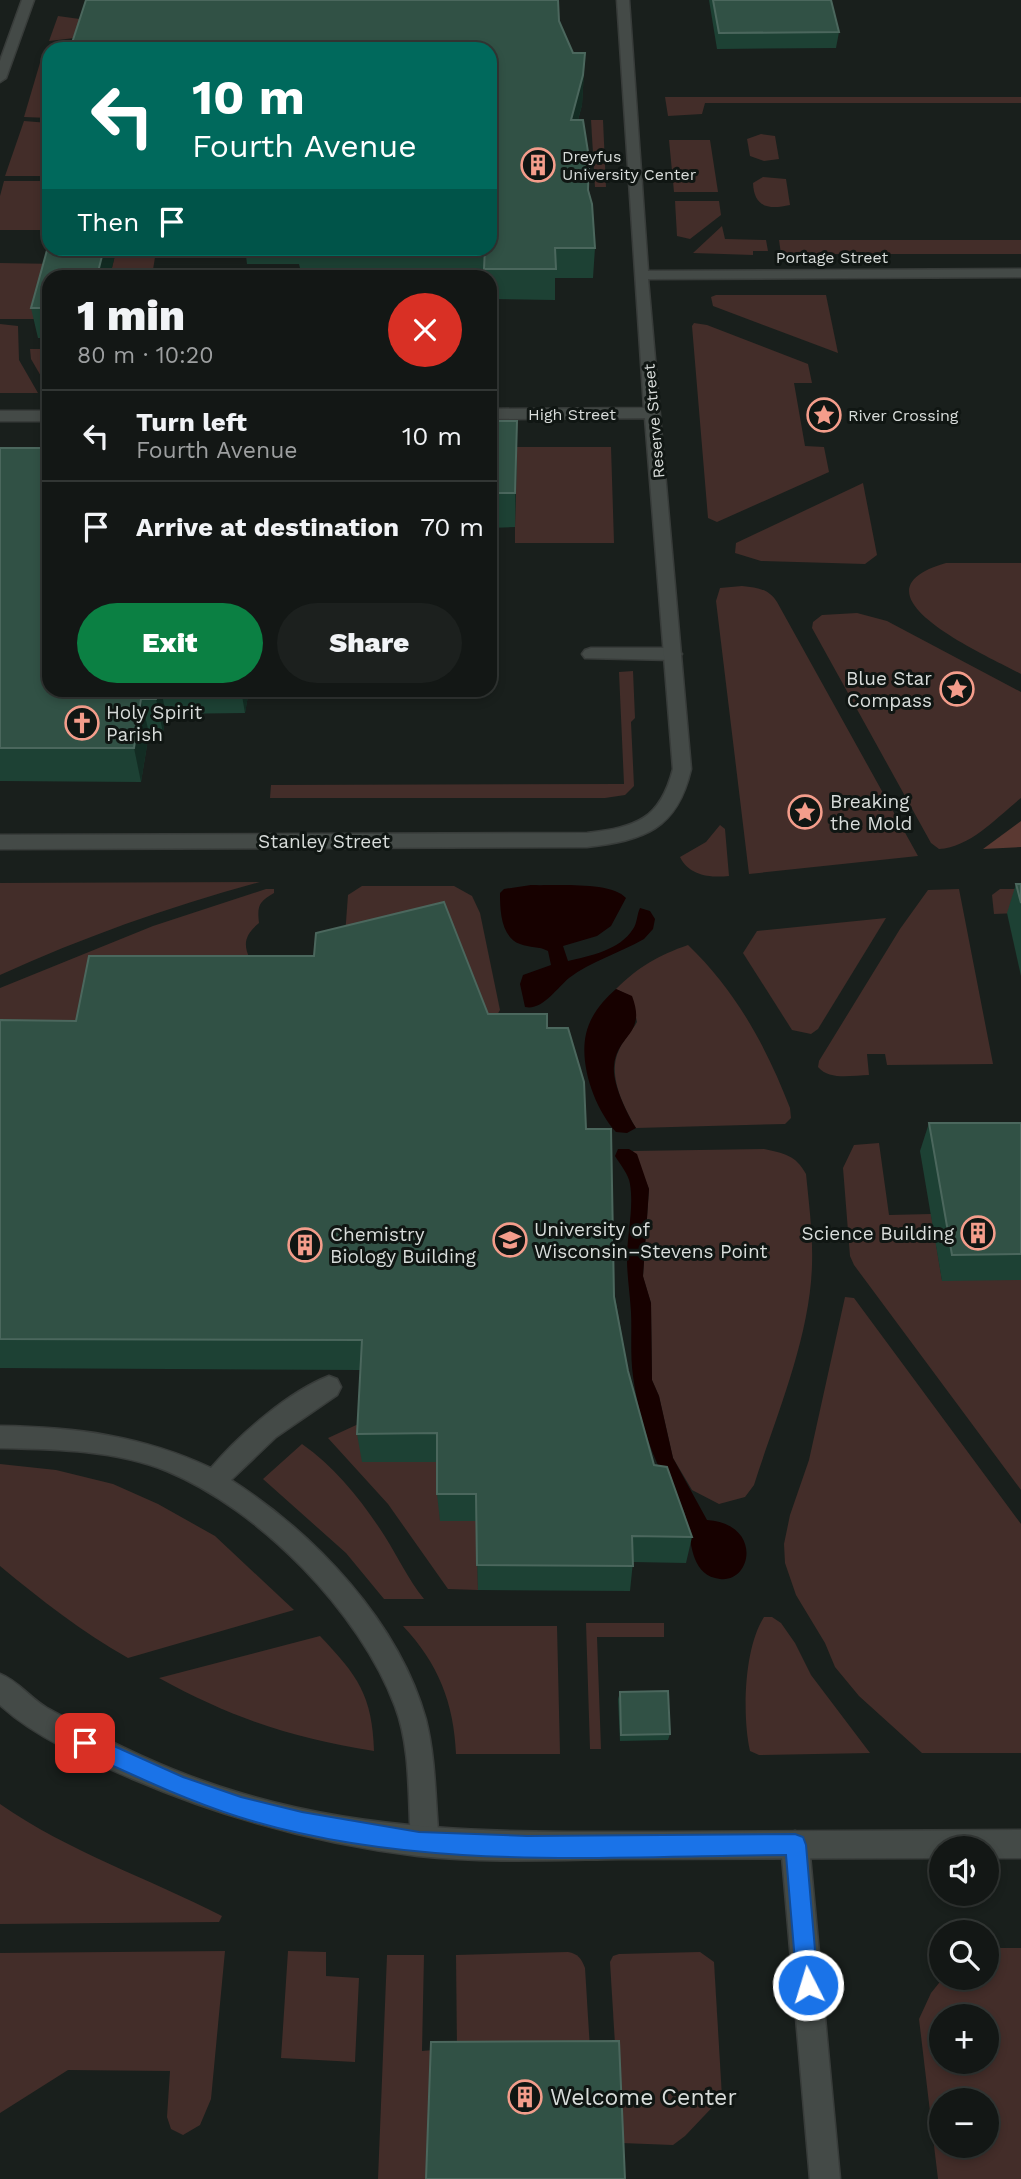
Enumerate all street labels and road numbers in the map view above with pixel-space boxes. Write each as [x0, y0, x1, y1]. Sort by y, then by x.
street label: Portage Street [776, 248, 888, 267]
street label: Reserve Street [640, 363, 668, 479]
street label: High Street [528, 405, 616, 424]
street label: Stanley Street [258, 830, 390, 853]

